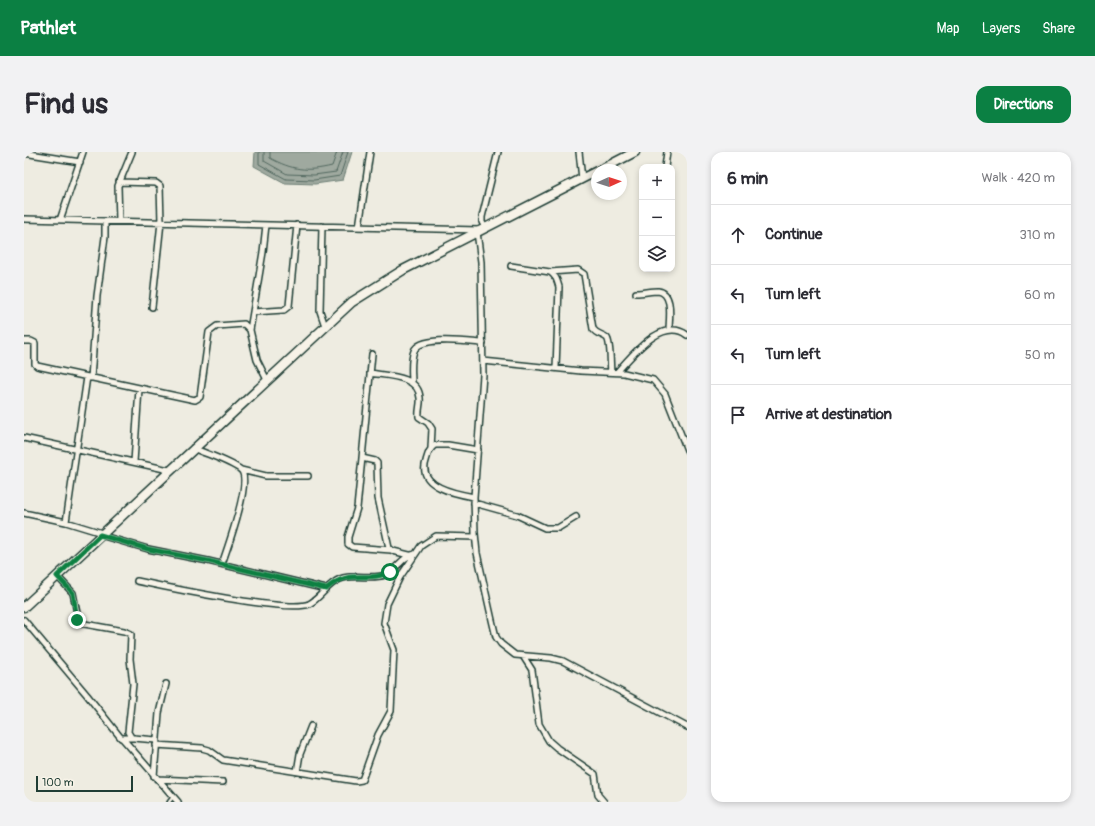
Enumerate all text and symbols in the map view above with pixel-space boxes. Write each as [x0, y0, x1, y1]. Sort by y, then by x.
text: Pathlet [20, 16, 76, 40]
text: Map [937, 20, 960, 37]
text: Layers [982, 20, 1020, 37]
text: Share [1042, 20, 1075, 37]
button: Directions [976, 86, 1071, 123]
text: Find us [24, 87, 108, 122]
north arrow [591, 164, 627, 200]
map controls [639, 164, 675, 272]
button: + [639, 164, 675, 200]
text: 6 min [727, 168, 768, 189]
text: Walk · 420 m [981, 170, 1055, 186]
button: − [639, 200, 675, 236]
icon: ahead [727, 224, 749, 246]
text: Continue [765, 225, 823, 244]
text: 310 m [1019, 227, 1055, 243]
button: layers [639, 236, 675, 272]
icon: left [727, 284, 749, 306]
text: Turn left [765, 285, 821, 304]
text: 60 m [1024, 287, 1055, 303]
icon: left [727, 344, 749, 366]
text: Turn left [765, 345, 821, 364]
text: 50 m [1025, 347, 1055, 363]
icon: arrive [727, 404, 749, 426]
text: Arrive at destination [765, 405, 892, 424]
route start [381, 563, 399, 581]
route end [68, 611, 86, 629]
scale bar [36, 774, 133, 793]
text: 100 m [42, 776, 73, 789]

